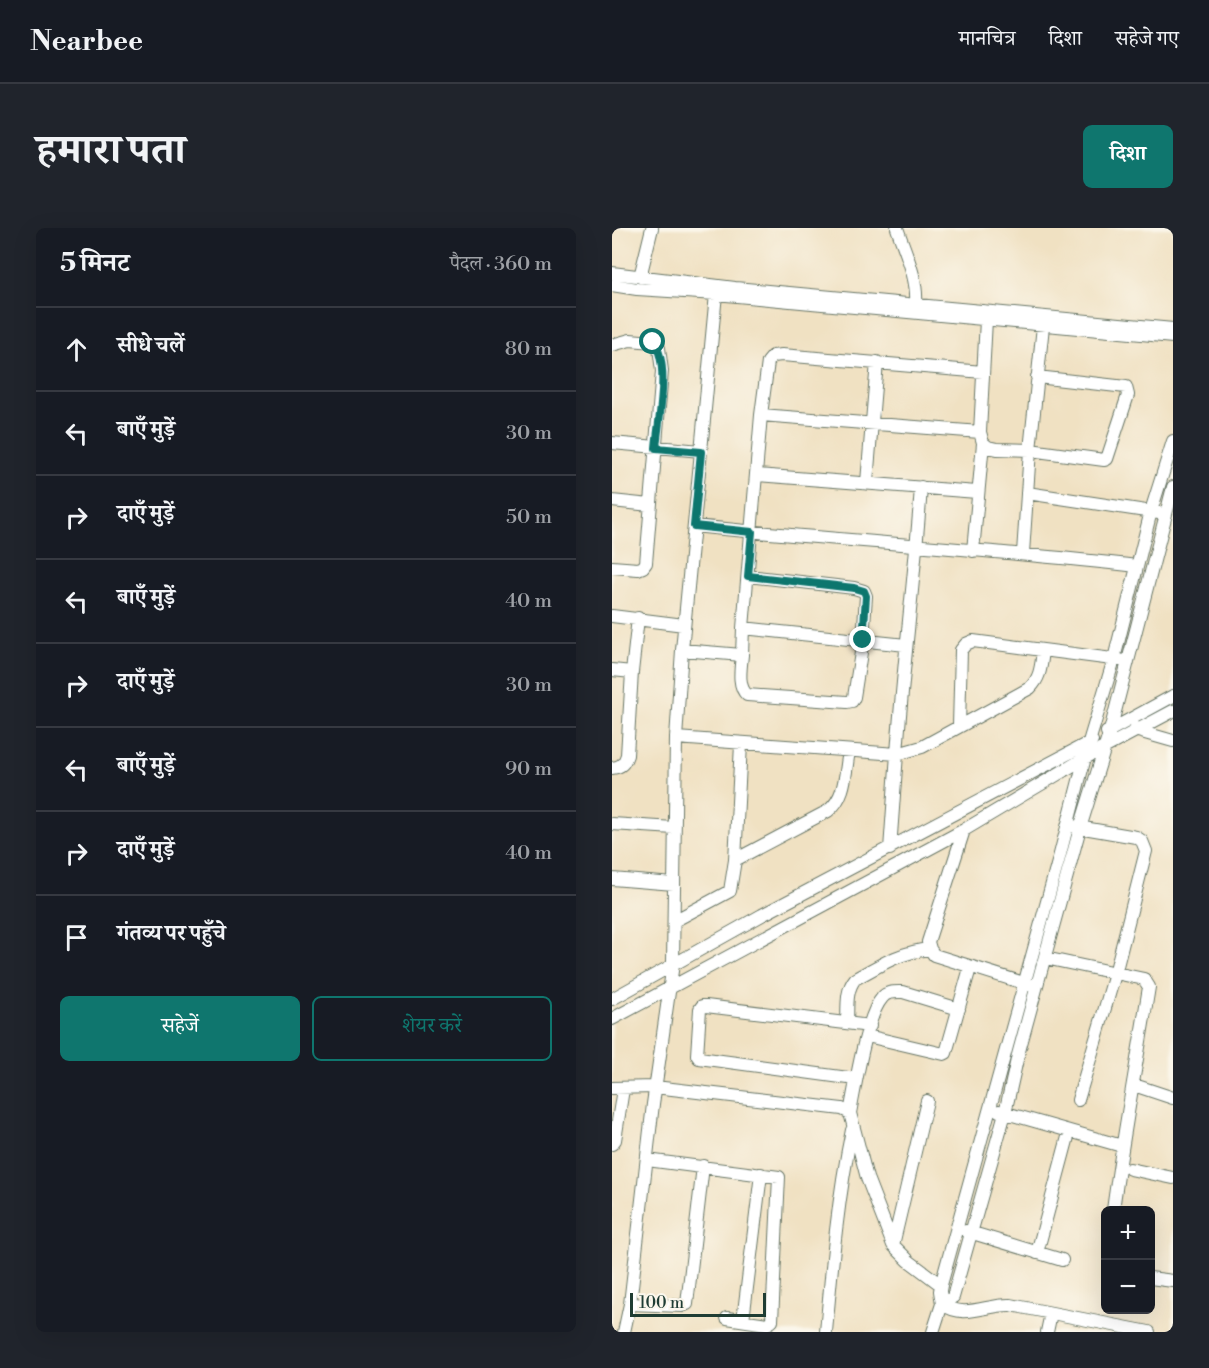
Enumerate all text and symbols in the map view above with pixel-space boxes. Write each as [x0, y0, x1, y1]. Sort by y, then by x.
text: Nearbee [30, 24, 143, 59]
text: मानचित्र [959, 26, 1016, 52]
text: दिशा [1049, 26, 1082, 52]
text: सहेजे गए [1115, 26, 1179, 52]
text: हमारा पता [36, 124, 186, 177]
button: दिशा [1083, 125, 1173, 188]
text: 5 मिनट [60, 247, 130, 279]
text: पैदल · 360 m [450, 252, 552, 277]
route start [639, 328, 665, 354]
text: सीधे चलें [117, 332, 184, 359]
icon: ahead [60, 333, 93, 366]
text: 80 m [505, 337, 552, 362]
text: बाएँ मुड़ें [117, 416, 175, 443]
icon: left [60, 417, 93, 450]
text: 30 m [506, 421, 552, 446]
text: दाएँ मुड़ें [117, 500, 174, 527]
icon: right [60, 501, 93, 534]
text: 50 m [506, 505, 552, 530]
text: बाएँ मुड़ें [117, 584, 175, 611]
icon: left [60, 585, 93, 618]
text: 40 m [505, 589, 552, 614]
route end [849, 626, 875, 652]
text: दाएँ मुड़ें [117, 668, 174, 695]
icon: right [60, 669, 93, 702]
text: 30 m [506, 673, 552, 698]
text: बाएँ मुड़ें [117, 752, 175, 779]
icon: left [60, 753, 93, 786]
text: 90 m [505, 757, 552, 782]
text: दाएँ मुड़ें [117, 836, 174, 863]
icon: right [60, 837, 93, 870]
text: 40 m [505, 841, 552, 866]
text: गंतव्य पर पहुँचे [117, 920, 226, 947]
icon: arrive [60, 921, 93, 954]
button: सहेजें [60, 996, 300, 1061]
button: शेयर करें [312, 996, 552, 1061]
map controls [1101, 1206, 1155, 1314]
button: + [1101, 1206, 1155, 1260]
button: − [1101, 1260, 1155, 1314]
scale bar [630, 1290, 766, 1318]
text: 100 m [639, 1293, 684, 1313]

